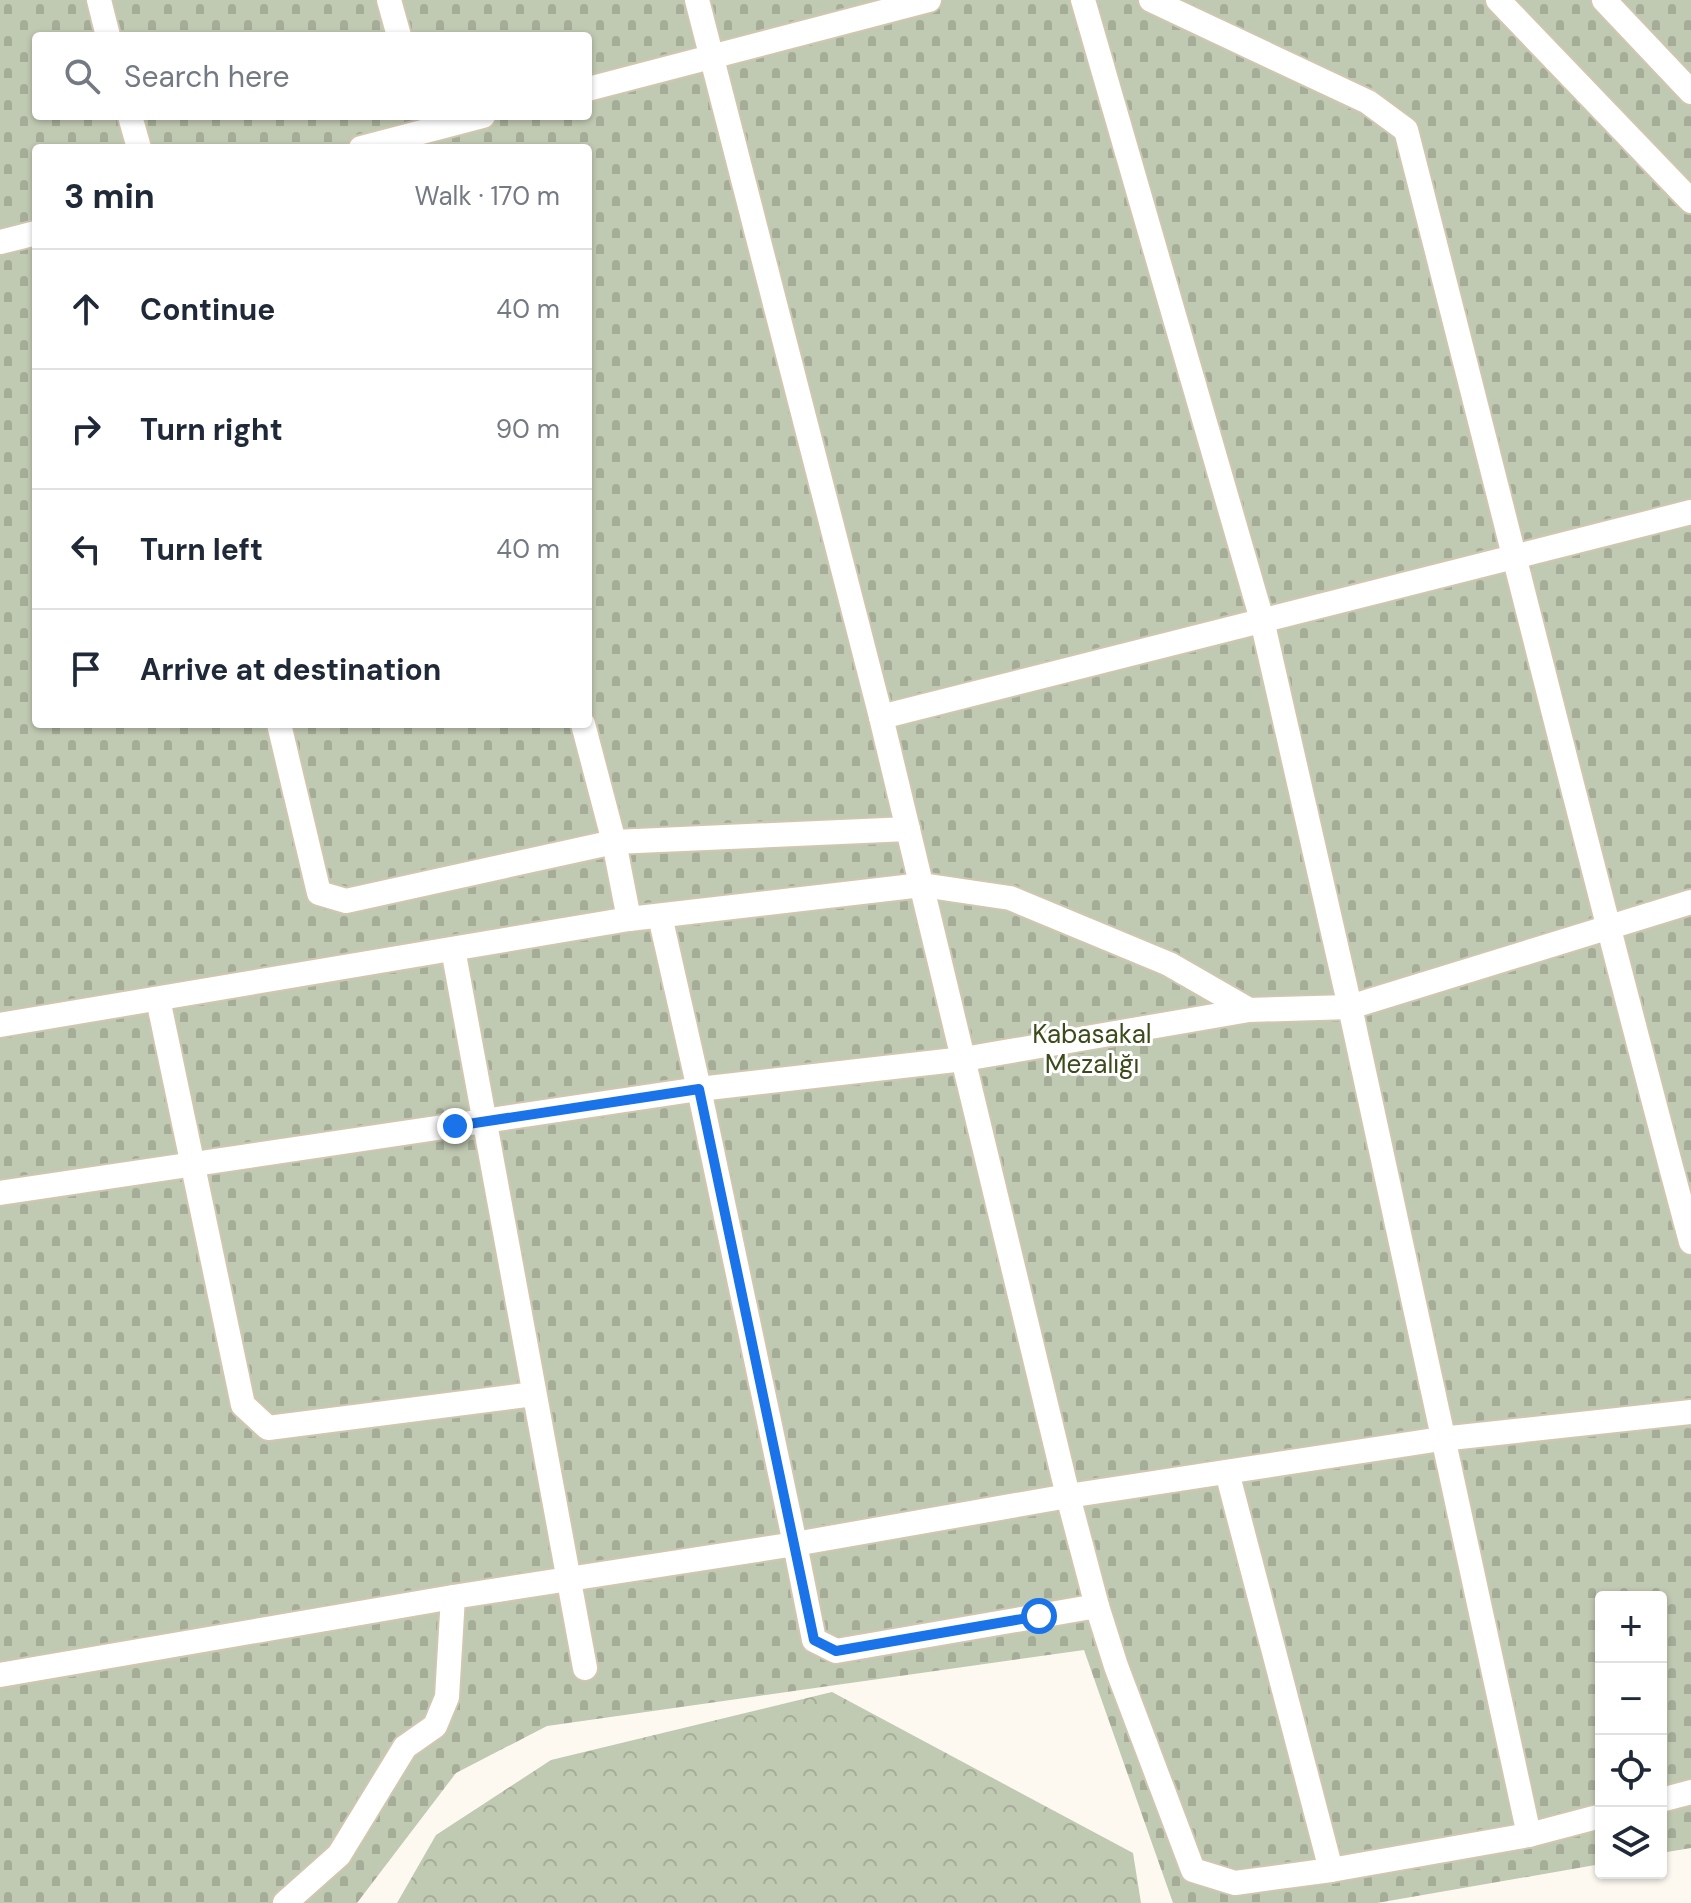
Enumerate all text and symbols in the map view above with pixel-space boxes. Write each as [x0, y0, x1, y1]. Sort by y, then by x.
search box [32, 32, 592, 120]
icon: search [60, 54, 104, 98]
text: Search here [124, 57, 290, 96]
text: 3 min [64, 174, 155, 219]
text: Walk · 170 m [415, 179, 560, 213]
icon: ahead [64, 287, 108, 331]
text: Continue [140, 290, 275, 329]
text: 40 m [496, 292, 560, 326]
icon: right [64, 407, 108, 451]
text: Turn right [140, 410, 283, 449]
text: 90 m [496, 412, 560, 446]
icon: left [64, 527, 108, 571]
text: Turn left [140, 530, 263, 569]
text: 40 m [496, 532, 560, 566]
icon: arrive [64, 647, 108, 691]
text: Arrive at destination [140, 650, 441, 689]
park label: Kabasakal Mezalığı [1032, 1017, 1152, 1081]
route end [437, 1108, 473, 1144]
map controls [1595, 1591, 1667, 1879]
button: + [1595, 1591, 1667, 1663]
route start [1021, 1598, 1057, 1634]
button: − [1595, 1663, 1667, 1735]
button: locate [1595, 1735, 1667, 1807]
button: layers [1595, 1807, 1667, 1879]

